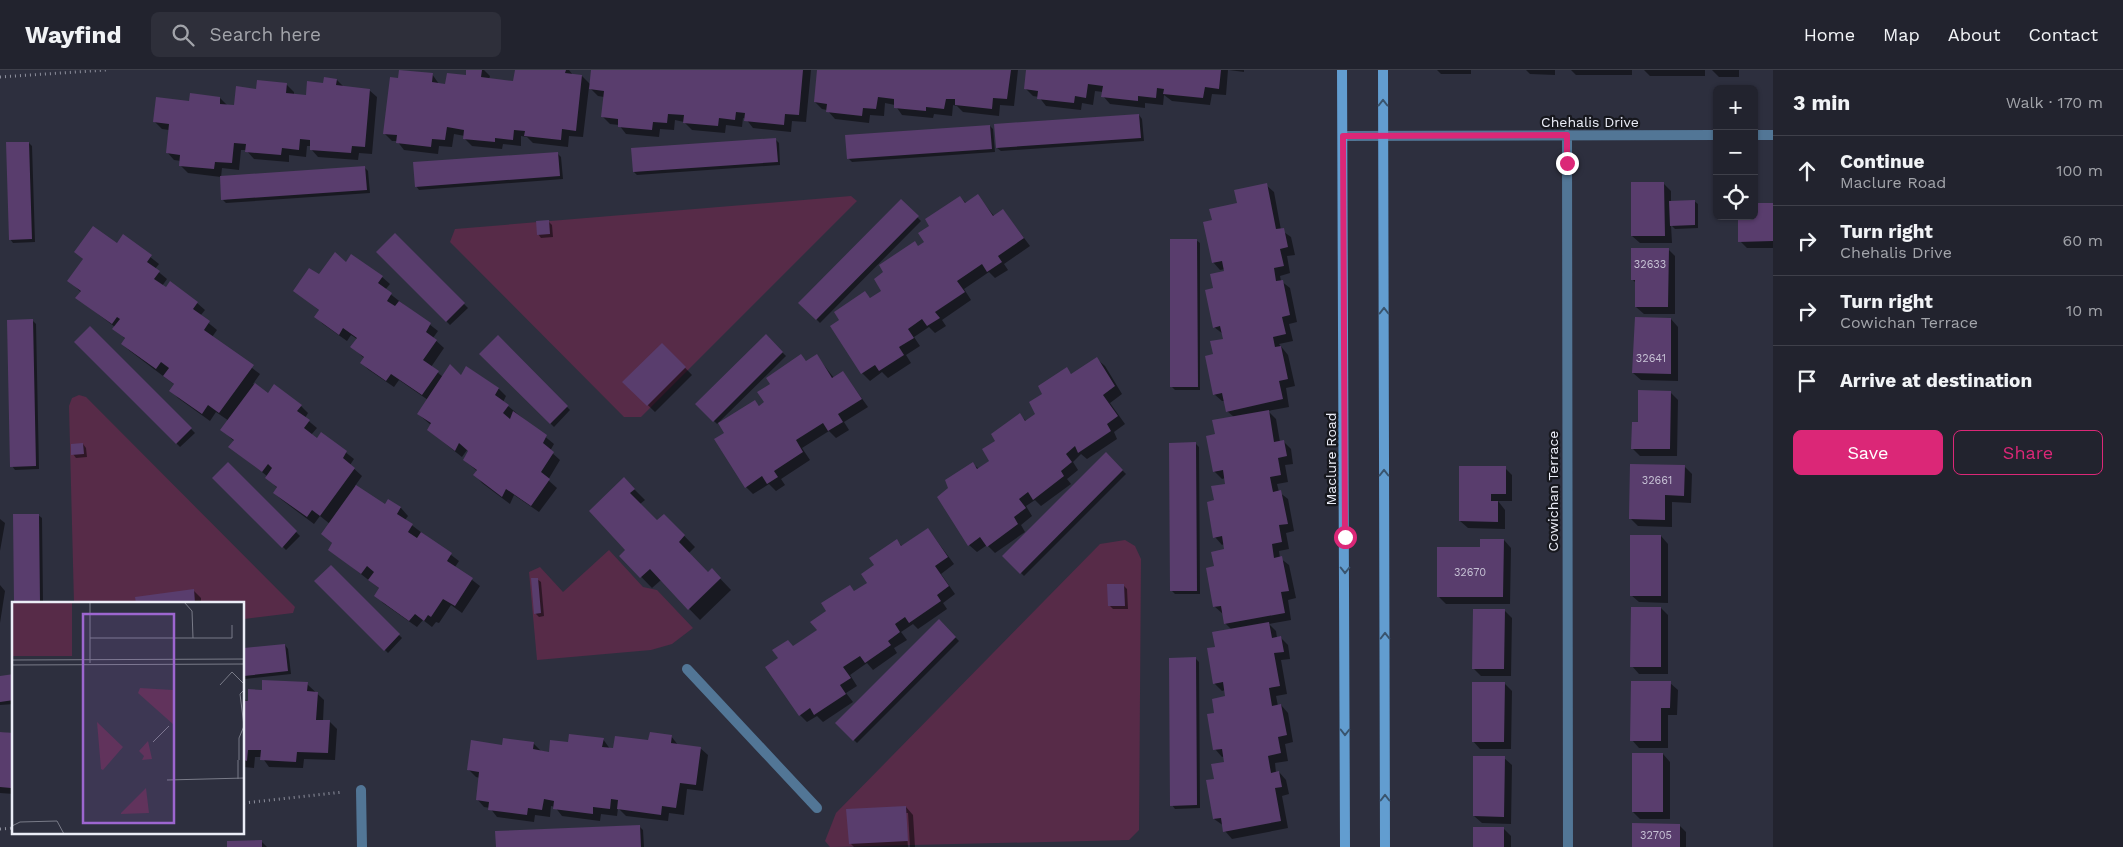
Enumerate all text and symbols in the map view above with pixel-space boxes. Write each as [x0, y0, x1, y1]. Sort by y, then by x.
search box [151, 12, 501, 57]
text: Wayfind [25, 21, 121, 49]
icon: search [169, 21, 197, 49]
text: Search here [209, 23, 321, 46]
text: Home [1804, 24, 1855, 45]
text: Map [1883, 24, 1920, 45]
text: About [1948, 24, 2000, 45]
text: Contact [2028, 24, 2098, 45]
map controls [1713, 85, 1758, 220]
button: + [1713, 85, 1758, 130]
text: 3 min [1793, 90, 1850, 115]
text: Walk · 170 m [2006, 93, 2103, 112]
one-way arrow [1378, 99, 1388, 107]
street label: Chehalis Drive [1541, 114, 1639, 130]
button: − [1713, 130, 1758, 175]
text: Continue [1840, 150, 1924, 173]
route end [1556, 152, 1579, 175]
icon: ahead [1793, 157, 1821, 185]
text: 100 m [2056, 161, 2103, 180]
text: Maclure Road [1840, 173, 1946, 192]
button: locate [1713, 175, 1758, 220]
text: Turn right [1840, 220, 1933, 243]
icon: right [1793, 227, 1821, 255]
text: 60 m [2063, 231, 2103, 250]
text: Chehalis Drive [1840, 243, 1952, 262]
house number: 32633 [1634, 258, 1666, 271]
text: Turn right [1840, 290, 1933, 313]
icon: right [1793, 297, 1821, 325]
text: 10 m [2066, 301, 2103, 320]
one-way arrow [1378, 307, 1389, 315]
text: Cowichan Terrace [1840, 313, 1978, 332]
house number: 32641 [1636, 352, 1666, 365]
icon: arrive [1793, 367, 1821, 395]
text: Arrive at destination [1840, 369, 2032, 392]
street label: Maclure Road [1323, 412, 1339, 506]
button: Save [1793, 430, 1943, 475]
button: Share [1953, 430, 2103, 475]
street label: Cowichan Terrace [1545, 431, 1561, 551]
one-way arrow [1379, 469, 1389, 477]
house number: 32661 [1642, 474, 1672, 487]
route start [1334, 526, 1357, 549]
one-way arrow [1340, 566, 1350, 574]
house number: 32670 [1454, 566, 1486, 579]
inset map [12, 602, 245, 834]
one-way arrow [1380, 632, 1390, 640]
one-way arrow [1340, 729, 1350, 737]
one-way arrow [1380, 794, 1390, 802]
house number: 32705 [1640, 829, 1672, 842]

